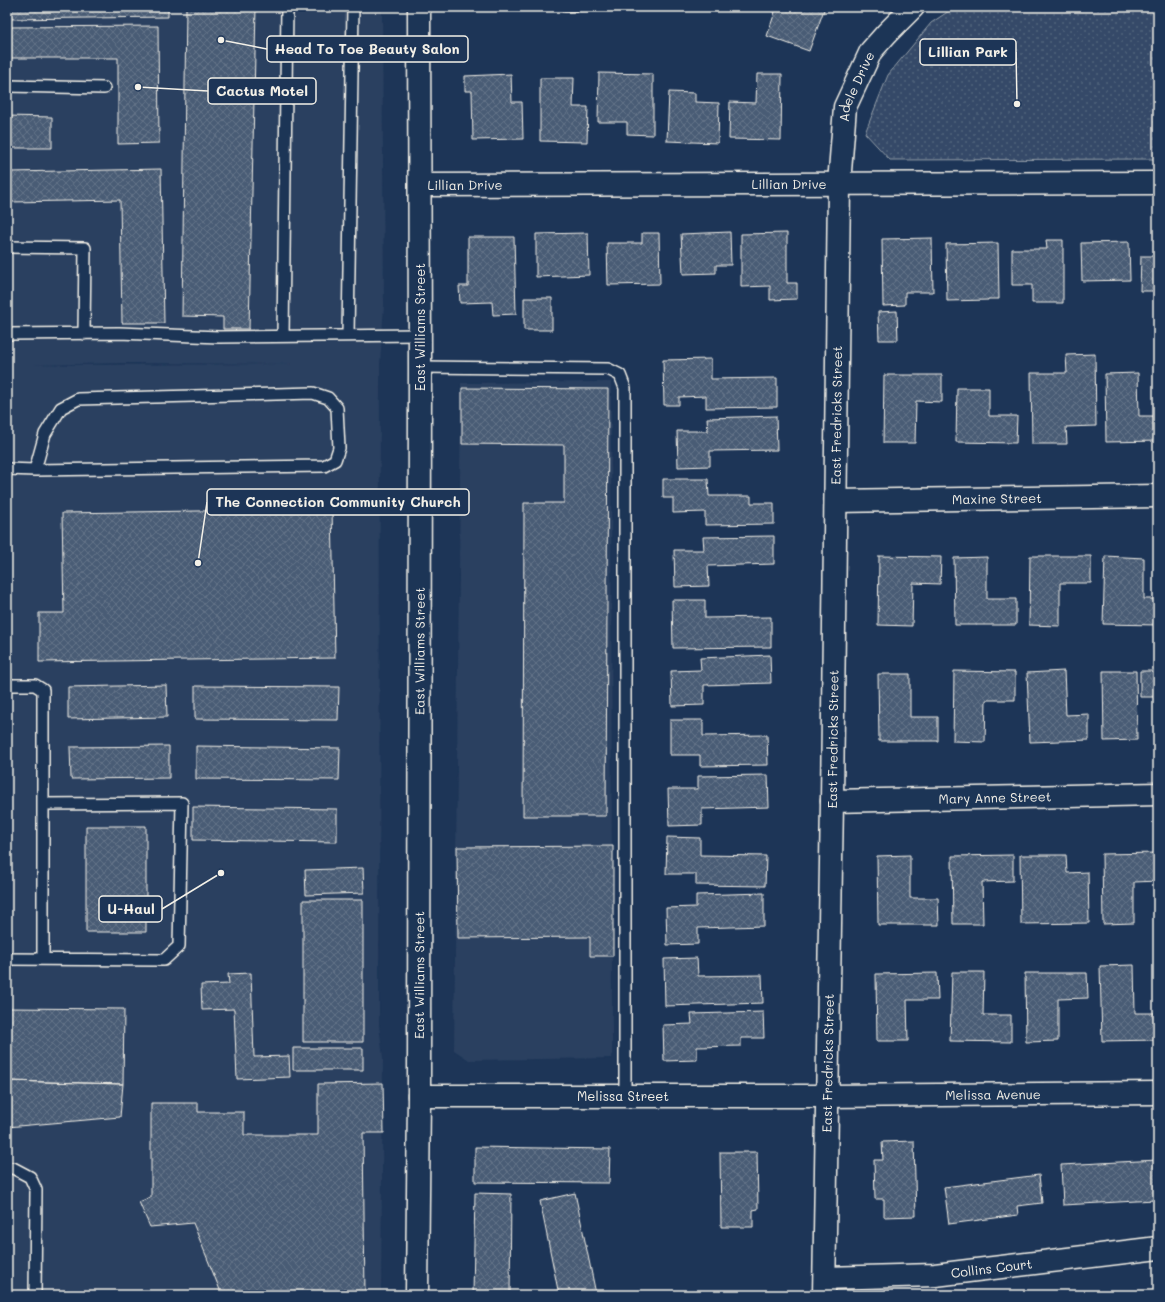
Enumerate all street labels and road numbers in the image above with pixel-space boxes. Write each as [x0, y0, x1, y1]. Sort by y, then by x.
street label: Adele Drive [835, 49, 878, 123]
street label: Lillian Drive [751, 175, 827, 192]
street label: Lillian Drive [427, 176, 503, 193]
street label: East Williams Street [411, 263, 428, 391]
street label: East Fredricks Street [827, 345, 845, 485]
street label: Maxine Street [952, 489, 1042, 507]
street label: East Williams Street [411, 587, 428, 715]
street label: East Fredricks Street [823, 669, 841, 809]
street label: Mary Anne Street [938, 787, 1052, 807]
street label: East Williams Street [410, 911, 427, 1039]
street label: East Fredricks Street [818, 993, 837, 1133]
street label: Melissa Avenue [945, 1085, 1041, 1103]
street label: Melissa Street [577, 1087, 669, 1104]
street label: Collins Court [950, 1254, 1033, 1281]

